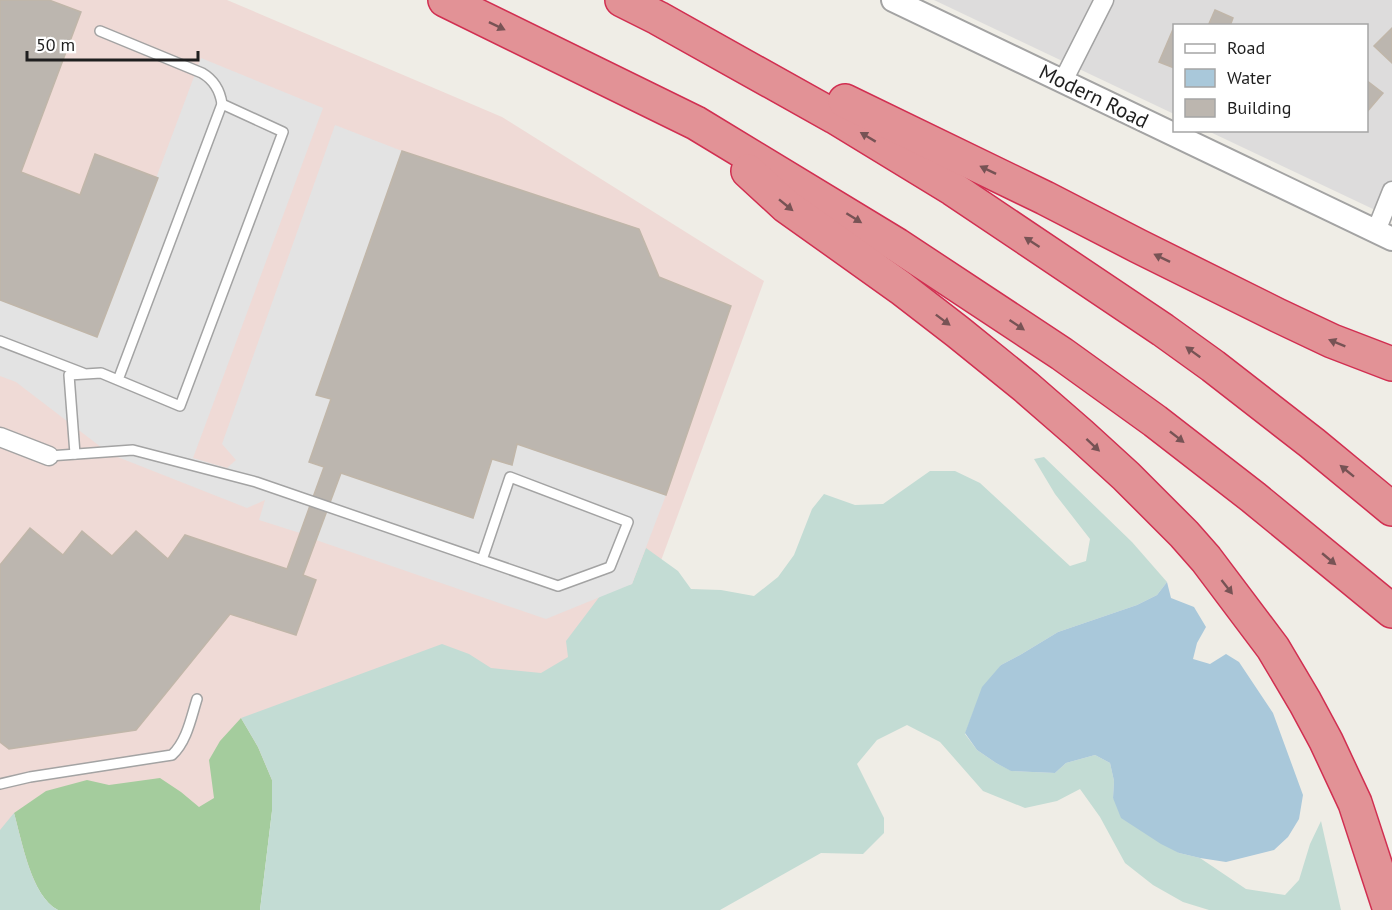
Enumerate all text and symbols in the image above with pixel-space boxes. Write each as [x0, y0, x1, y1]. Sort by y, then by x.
one-way arrow [489, 21, 506, 30]
scale bar [27, 24, 198, 62]
legend [1173, 24, 1368, 132]
text: 50 m [36, 33, 75, 56]
text: Road [1227, 36, 1265, 59]
street label: Modern Road [1035, 58, 1153, 134]
text: Water [1227, 66, 1271, 89]
text: Building [1227, 96, 1291, 119]
one-way arrow [860, 131, 876, 142]
one-way arrow [979, 166, 996, 175]
one-way arrow [778, 198, 793, 211]
one-way arrow [846, 213, 862, 224]
one-way arrow [1024, 236, 1040, 247]
one-way arrow [1153, 253, 1170, 263]
one-way arrow [936, 314, 951, 326]
one-way arrow [1009, 319, 1025, 331]
one-way arrow [1328, 338, 1346, 348]
one-way arrow [1186, 346, 1201, 358]
one-way arrow [1169, 431, 1184, 443]
one-way arrow [1085, 438, 1100, 452]
one-way arrow [1340, 465, 1355, 478]
one-way arrow [1321, 552, 1337, 565]
one-way arrow [1220, 579, 1232, 594]

